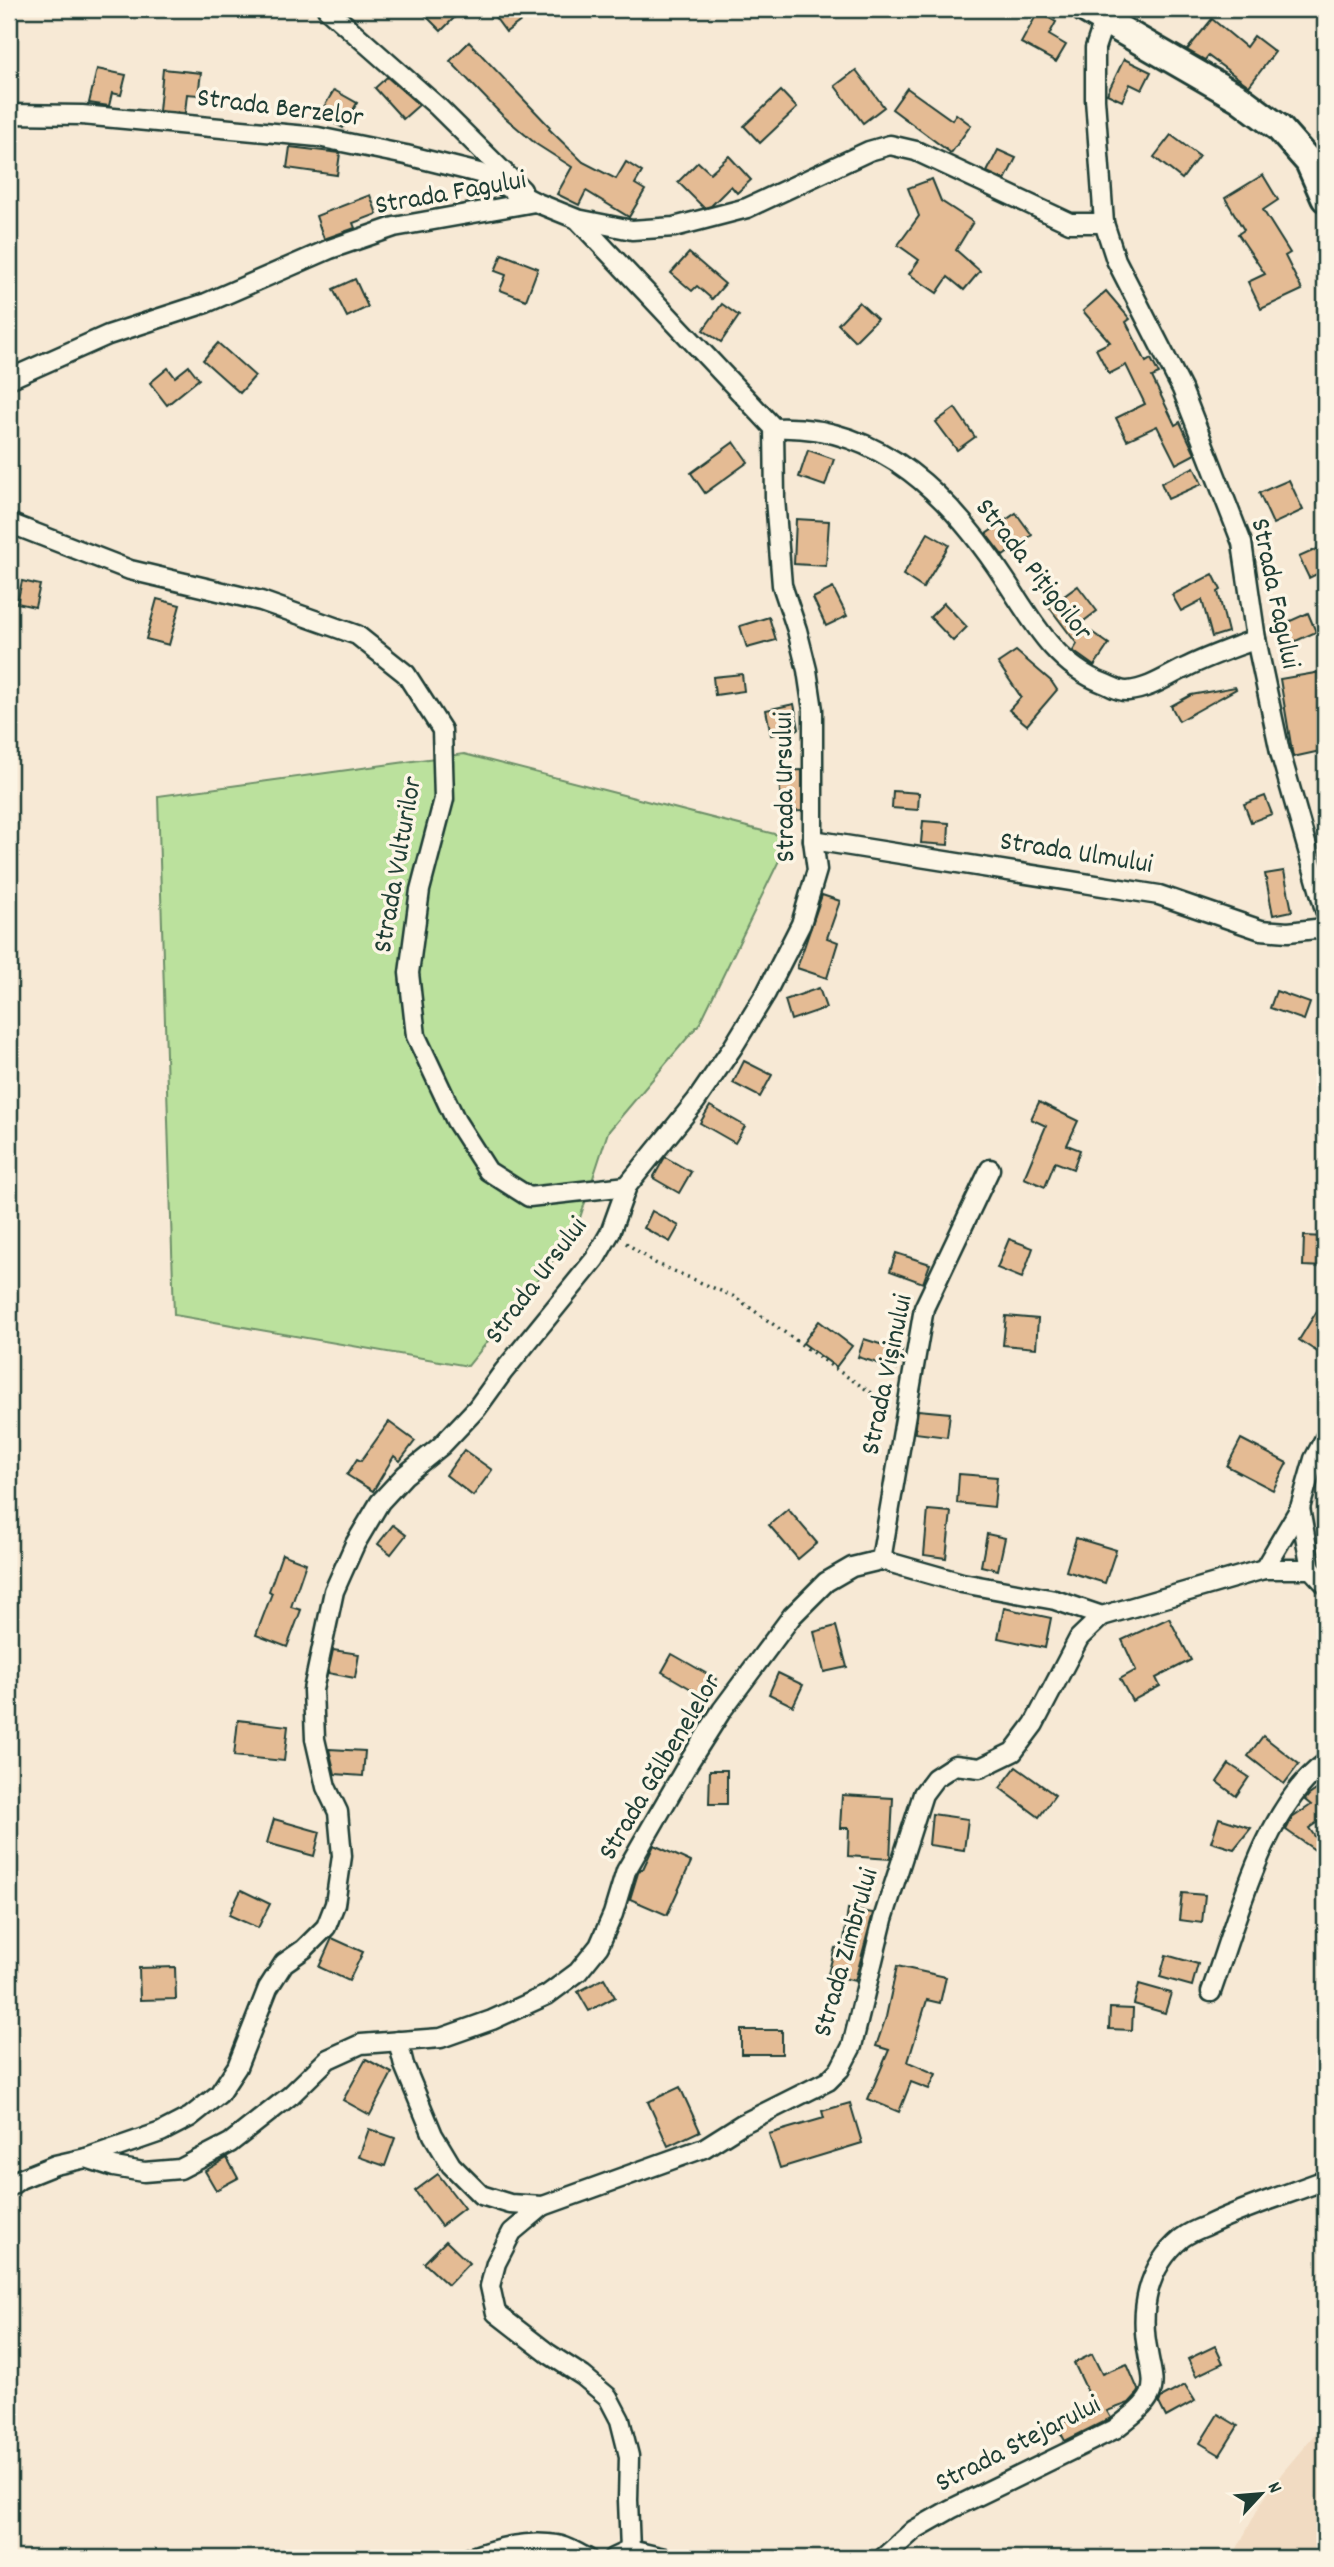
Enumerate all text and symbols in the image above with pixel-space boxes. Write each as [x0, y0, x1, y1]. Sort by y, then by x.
street label: Strada Berzelor [195, 80, 366, 140]
street label: Strada Fagului [372, 162, 530, 228]
street label: Strada Pițigoilor [963, 491, 1101, 651]
street label: Strada Fagului [1238, 515, 1308, 673]
street label: Strada Ursului [766, 711, 808, 863]
street label: Strada Vulturilor [365, 773, 435, 956]
street label: Strada Ulmului [997, 823, 1155, 887]
street label: Strada Ursului [477, 1210, 599, 1354]
street label: Strada Vișinului [852, 1291, 926, 1459]
street label: Strada Gălbenelelor [590, 1666, 734, 1869]
street label: Strada Zimbrului [805, 1864, 891, 2042]
street label: Strada Stejarului [929, 2387, 1109, 2505]
north arrow [1226, 2458, 1296, 2528]
text: N [1259, 2478, 1287, 2498]

